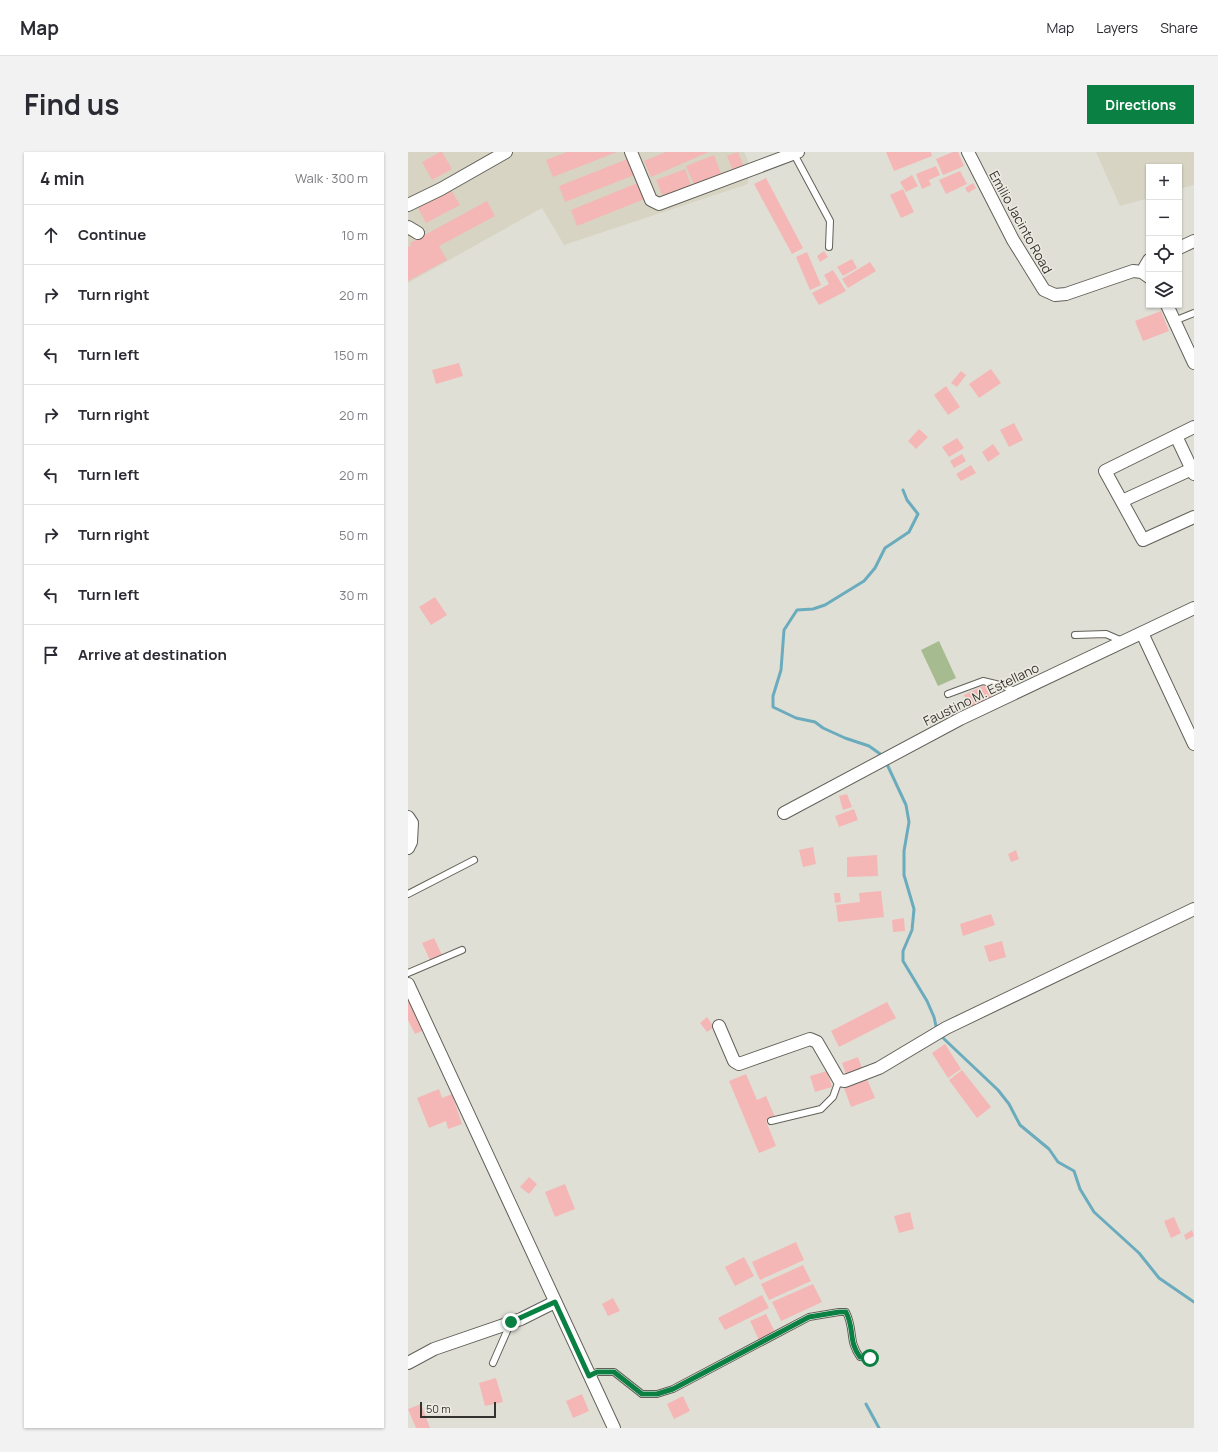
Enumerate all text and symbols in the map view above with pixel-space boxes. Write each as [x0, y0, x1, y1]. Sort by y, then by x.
text: Map [20, 15, 59, 41]
text: Map [1046, 18, 1074, 37]
text: Layers [1096, 18, 1138, 37]
text: Share [1160, 18, 1198, 37]
text: Find us [24, 85, 119, 123]
button: Directions [1087, 85, 1194, 124]
map controls [1146, 164, 1182, 308]
button: + [1146, 164, 1182, 200]
text: 4 min [40, 167, 84, 190]
street label: Emilio Jacinto Road [985, 167, 1057, 277]
text: Walk · 300 m [295, 169, 368, 187]
button: − [1146, 200, 1182, 236]
icon: ahead [40, 224, 62, 246]
text: Continue [78, 224, 146, 245]
text: 10 m [341, 226, 368, 244]
button: locate [1146, 236, 1182, 272]
button: layers [1146, 272, 1182, 308]
icon: right [40, 284, 62, 306]
text: Turn right [78, 284, 149, 305]
text: 20 m [339, 286, 368, 304]
icon: left [40, 344, 62, 366]
text: Turn left [78, 344, 140, 365]
text: 150 m [334, 346, 368, 364]
icon: right [40, 404, 62, 426]
text: Turn right [78, 404, 149, 425]
text: 20 m [339, 406, 368, 424]
icon: left [40, 464, 62, 486]
text: Turn left [78, 464, 140, 485]
text: 20 m [339, 466, 368, 484]
icon: right [40, 524, 62, 546]
text: Turn right [78, 524, 149, 545]
text: 50 m [339, 526, 368, 544]
icon: left [40, 584, 62, 606]
text: Turn left [78, 584, 140, 605]
text: 30 m [339, 586, 368, 604]
icon: arrive [40, 644, 62, 666]
text: Arrive at destination [78, 644, 227, 665]
street label: Faustino M. Estellano [920, 658, 1042, 730]
route end [502, 1313, 520, 1331]
route start [861, 1349, 879, 1367]
scale bar [420, 1400, 496, 1419]
text: 50 m [426, 1401, 451, 1416]

